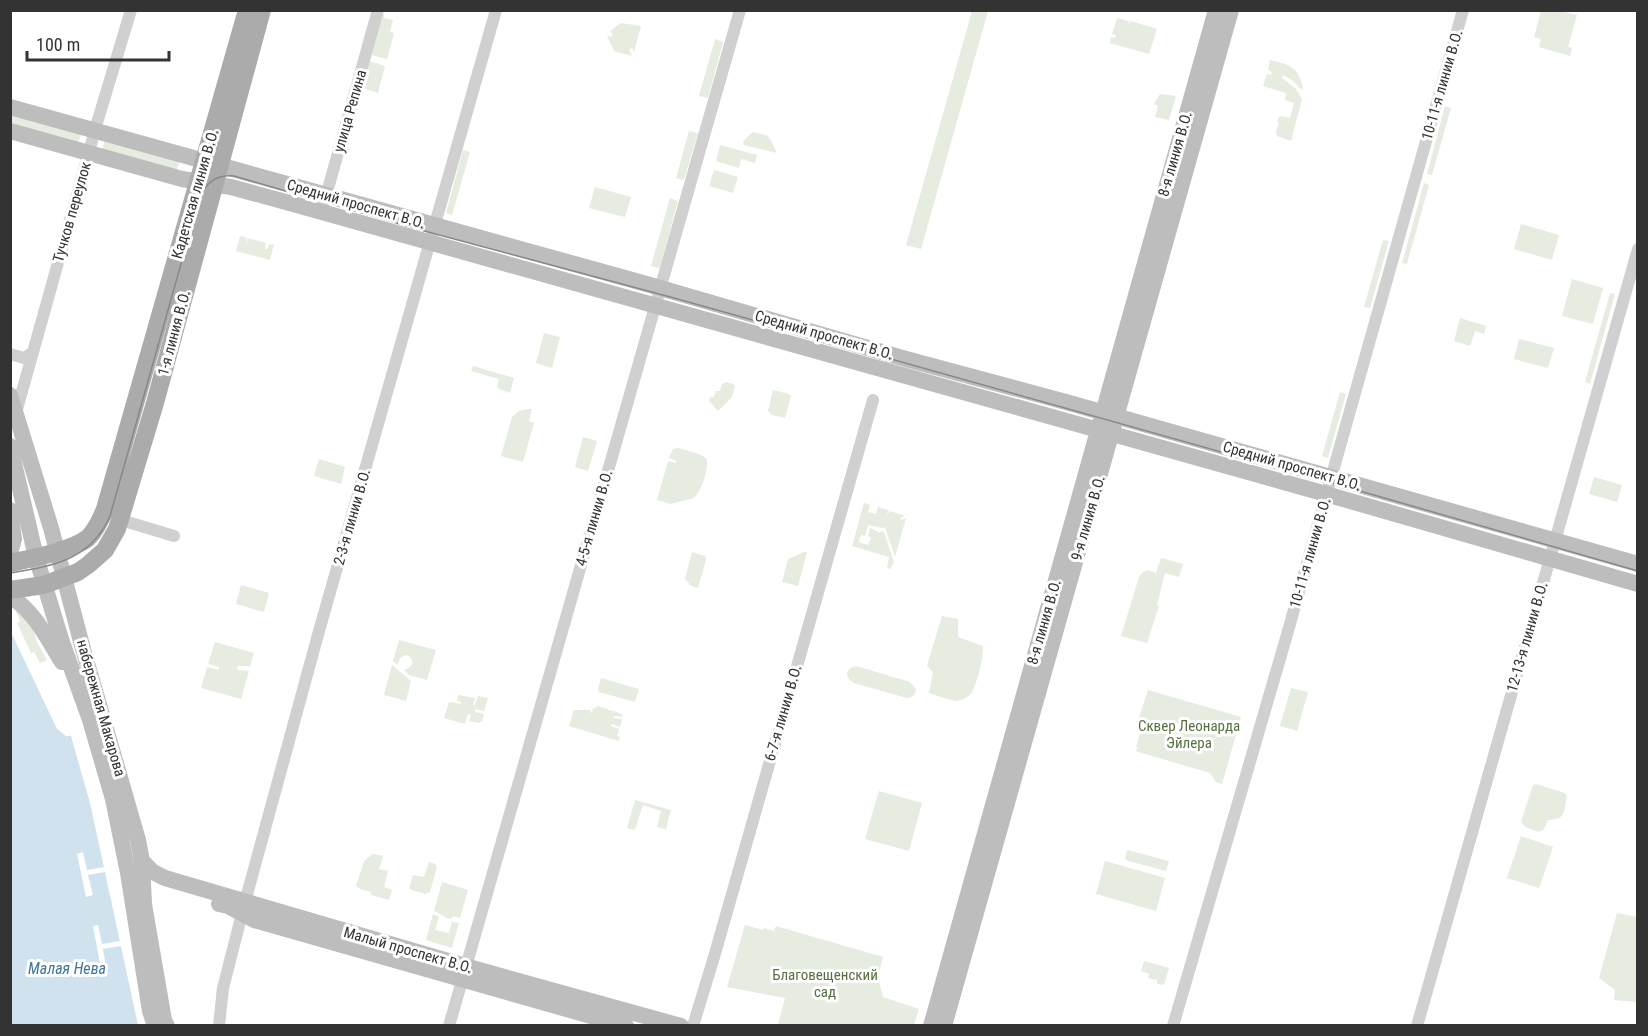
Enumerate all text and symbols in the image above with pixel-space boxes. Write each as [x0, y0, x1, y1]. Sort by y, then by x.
scale bar [27, 24, 170, 62]
street label: 10-11-я линии В.О. [1418, 28, 1466, 142]
text: 100 m [36, 34, 80, 55]
street label: улица Репина [330, 68, 370, 154]
street label: 8-я линия В.О. [1154, 110, 1196, 198]
street label: Кадетская линия В.О. [168, 127, 222, 261]
street label: Тучков переулок [49, 160, 95, 264]
street label: Средний проспект В.О. [285, 176, 427, 232]
street label: 1-я линия В.О. [154, 288, 194, 378]
street label: Средний проспект В.О. [753, 307, 895, 363]
street label: Средний проспект В.О. [1221, 438, 1363, 494]
street label: 2-3-я линии В.О. [330, 467, 374, 567]
street label: 4-5-я линии В.О. [572, 468, 616, 568]
street label: 9-я линия В.О. [1067, 474, 1109, 562]
street label: 10-11-я линии В.О. [1286, 496, 1334, 610]
street label: 8-я линия В.О. [1023, 578, 1065, 666]
street label: 12-13-я линии В.О. [1503, 580, 1551, 694]
street label: набережная Макарова [73, 637, 129, 779]
street label: 6-7-я линии В.О. [761, 663, 805, 763]
park label: Сквер Леонарда Эйлера [1138, 717, 1240, 752]
street label: Малый проспект В.О. [342, 923, 474, 977]
water label: Малая Нева [28, 959, 106, 978]
park label: Благовещенский сад [772, 966, 878, 1001]

